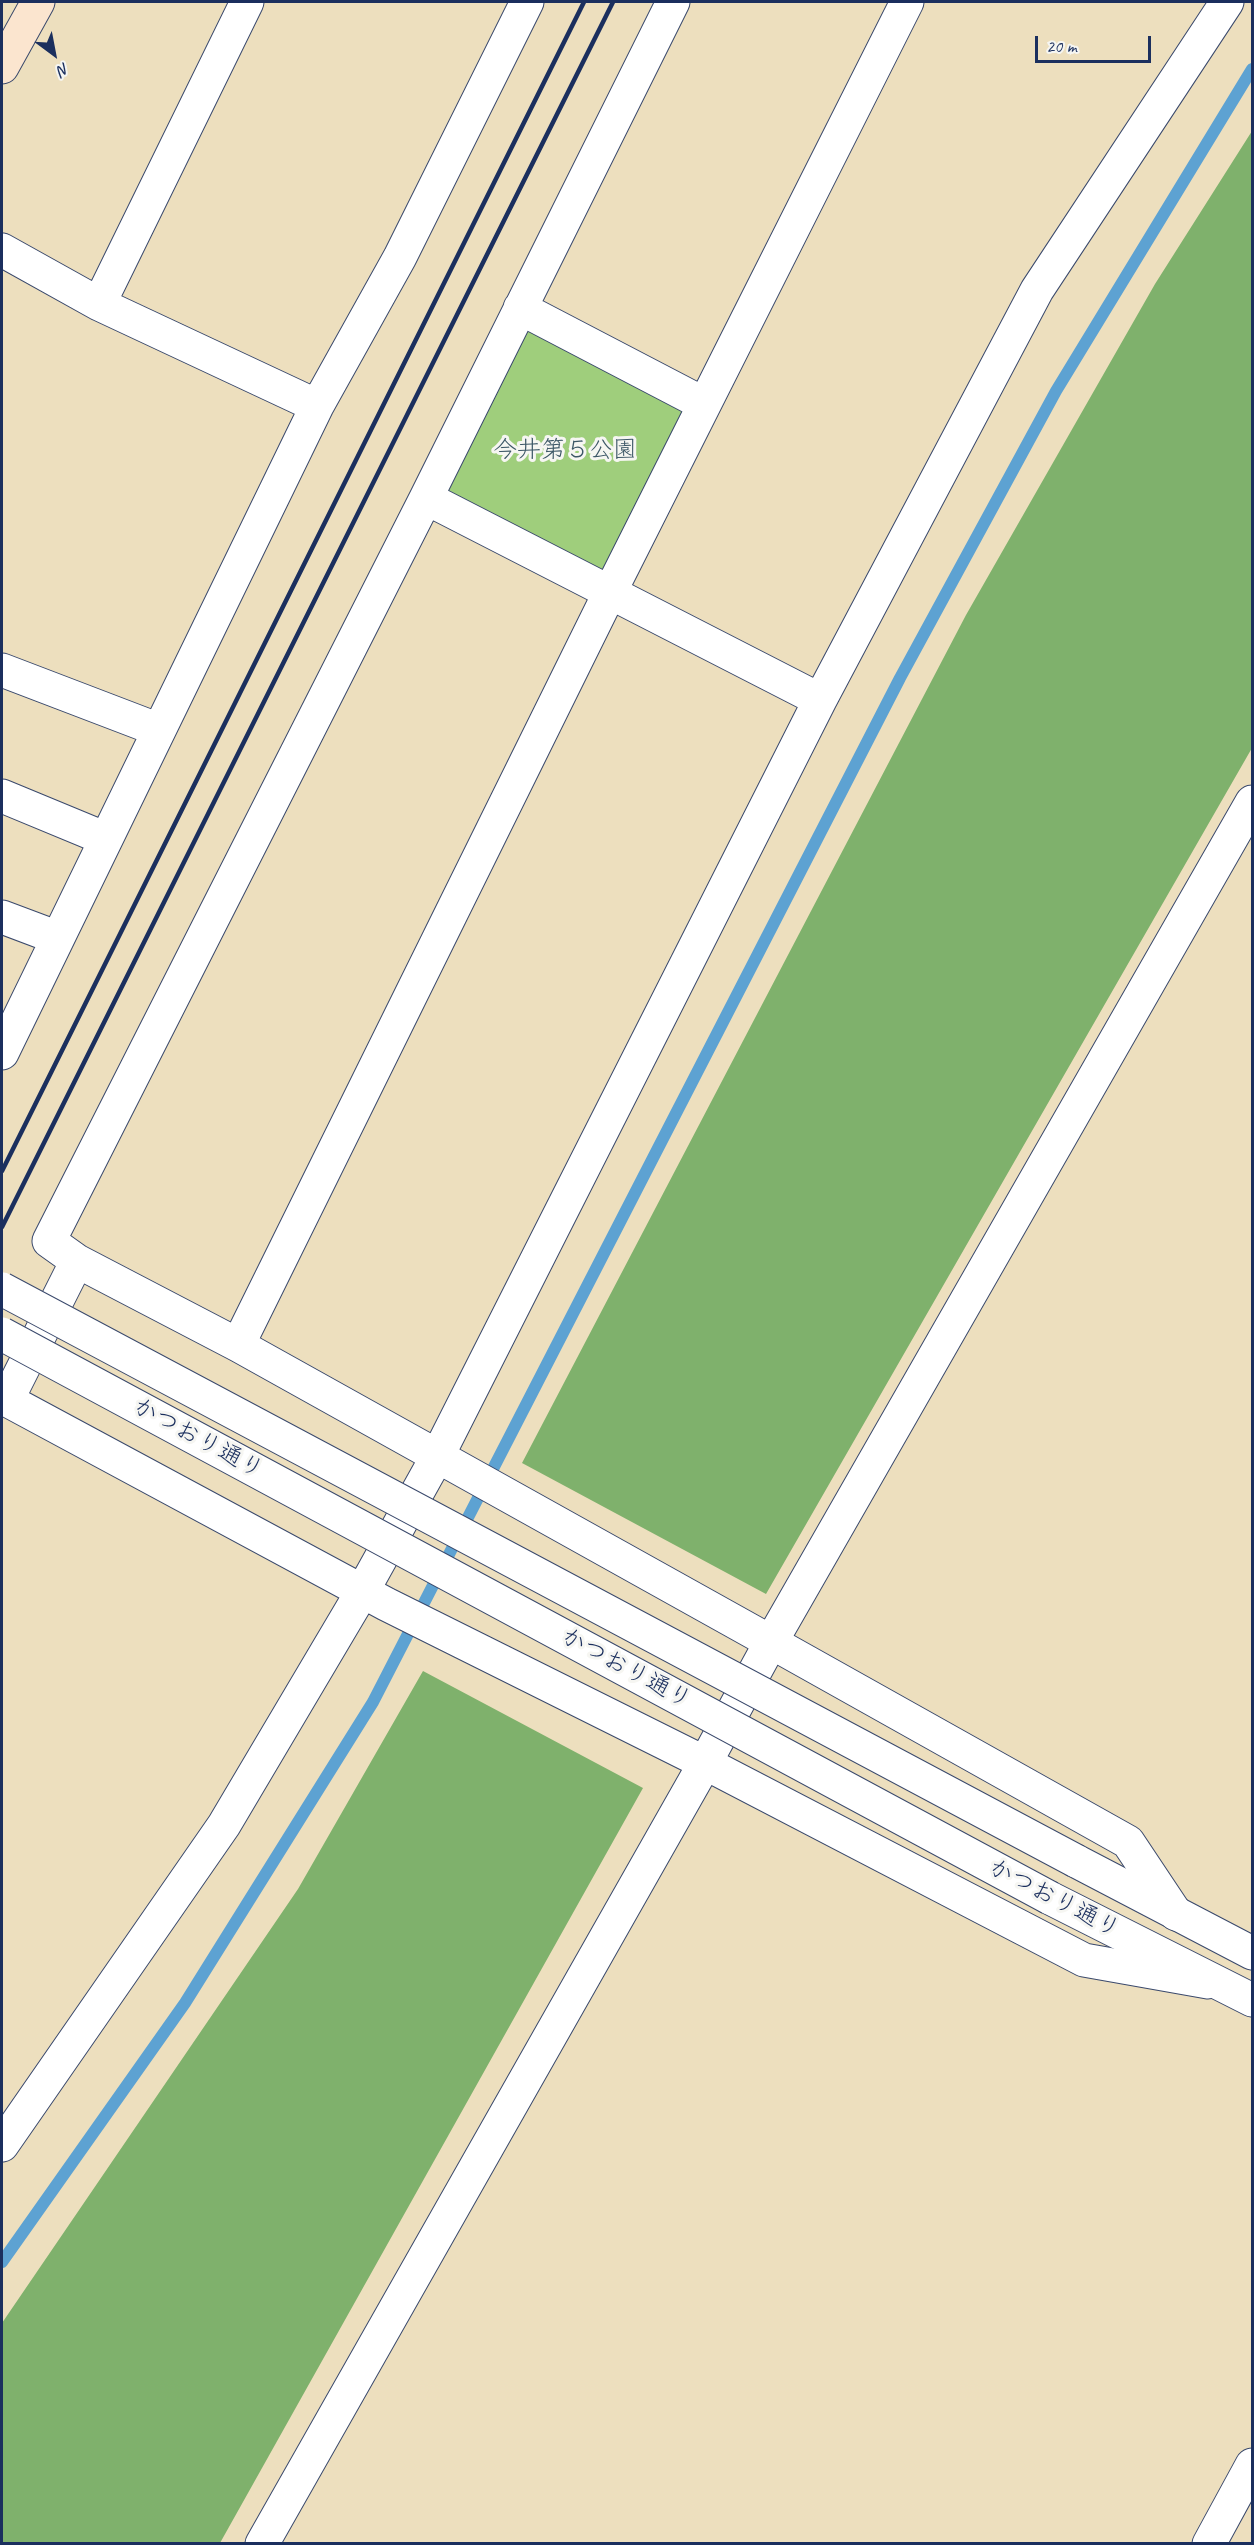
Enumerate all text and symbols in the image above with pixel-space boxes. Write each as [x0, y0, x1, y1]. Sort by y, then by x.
north arrow [24, 24, 84, 84]
scale bar [1038, 24, 1154, 62]
text: 20 m [1046, 35, 1077, 57]
text: N [54, 58, 73, 80]
park label: 今井第５公園 [493, 437, 637, 465]
street label: かつおり通り [128, 1392, 268, 1486]
street label: かつおり通り [556, 1622, 696, 1716]
street label: かつおり通り [983, 1853, 1125, 1945]

